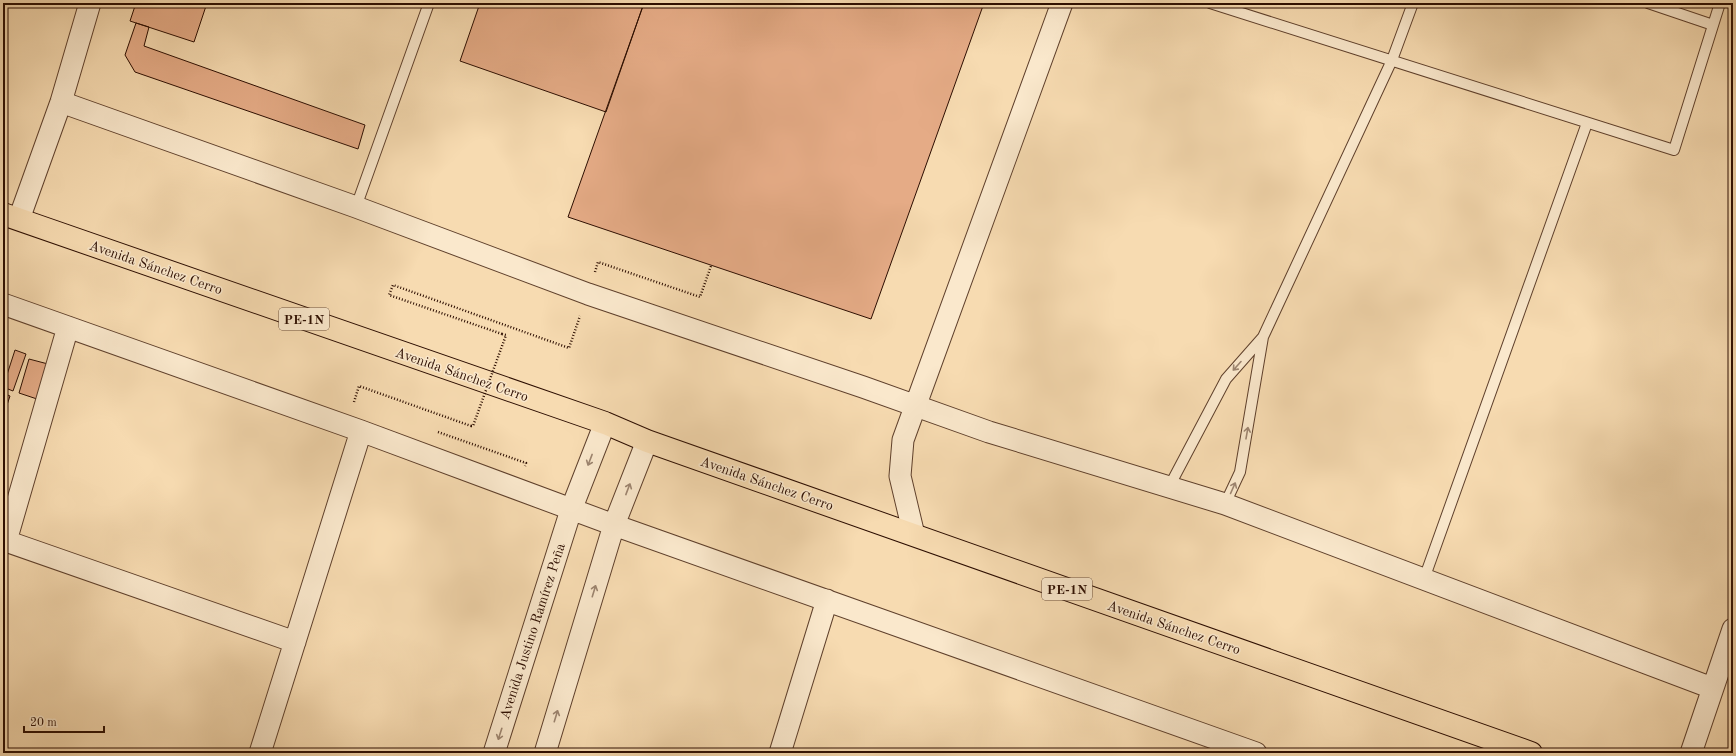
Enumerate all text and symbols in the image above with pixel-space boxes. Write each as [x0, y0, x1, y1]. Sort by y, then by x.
street label: Avenida Sánchez Cerro [87, 239, 224, 297]
road number: PE-1N [279, 308, 329, 330]
street label: Avenida Sánchez Cerro [393, 346, 530, 404]
one-way arrow [1233, 361, 1242, 372]
one-way arrow [1243, 427, 1251, 440]
one-way arrow [586, 453, 594, 465]
street label: Avenida Sánchez Cerro [698, 455, 835, 513]
one-way arrow [1230, 482, 1237, 494]
one-way arrow [625, 484, 633, 496]
street label: Avenida Justino Ramírez Peña [498, 541, 568, 721]
road number: PE-1N [1042, 578, 1092, 600]
one-way arrow [591, 585, 598, 598]
street label: Avenida Sánchez Cerro [1105, 599, 1242, 657]
scale bar [24, 708, 104, 734]
one-way arrow [553, 709, 560, 722]
text: 20 m [30, 717, 57, 729]
one-way arrow [496, 727, 503, 740]

